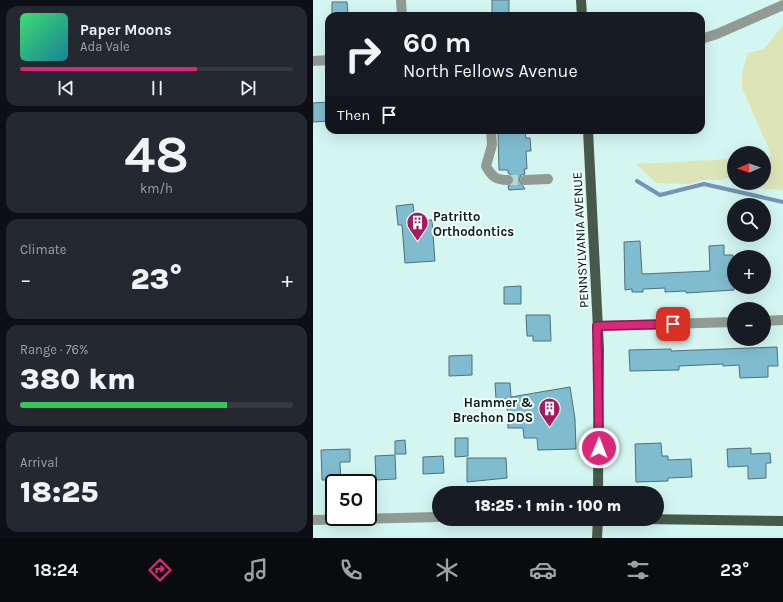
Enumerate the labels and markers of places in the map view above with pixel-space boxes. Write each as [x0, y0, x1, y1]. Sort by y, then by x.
place label: Patritto Orthodontics [433, 209, 514, 239]
building icon: Patritto Orthodontics [405, 210, 431, 243]
pin [656, 307, 690, 341]
place label: Hammer & Brechon DDS [453, 395, 533, 425]
building icon: Hammer & Brechon DDS [536, 396, 562, 429]

